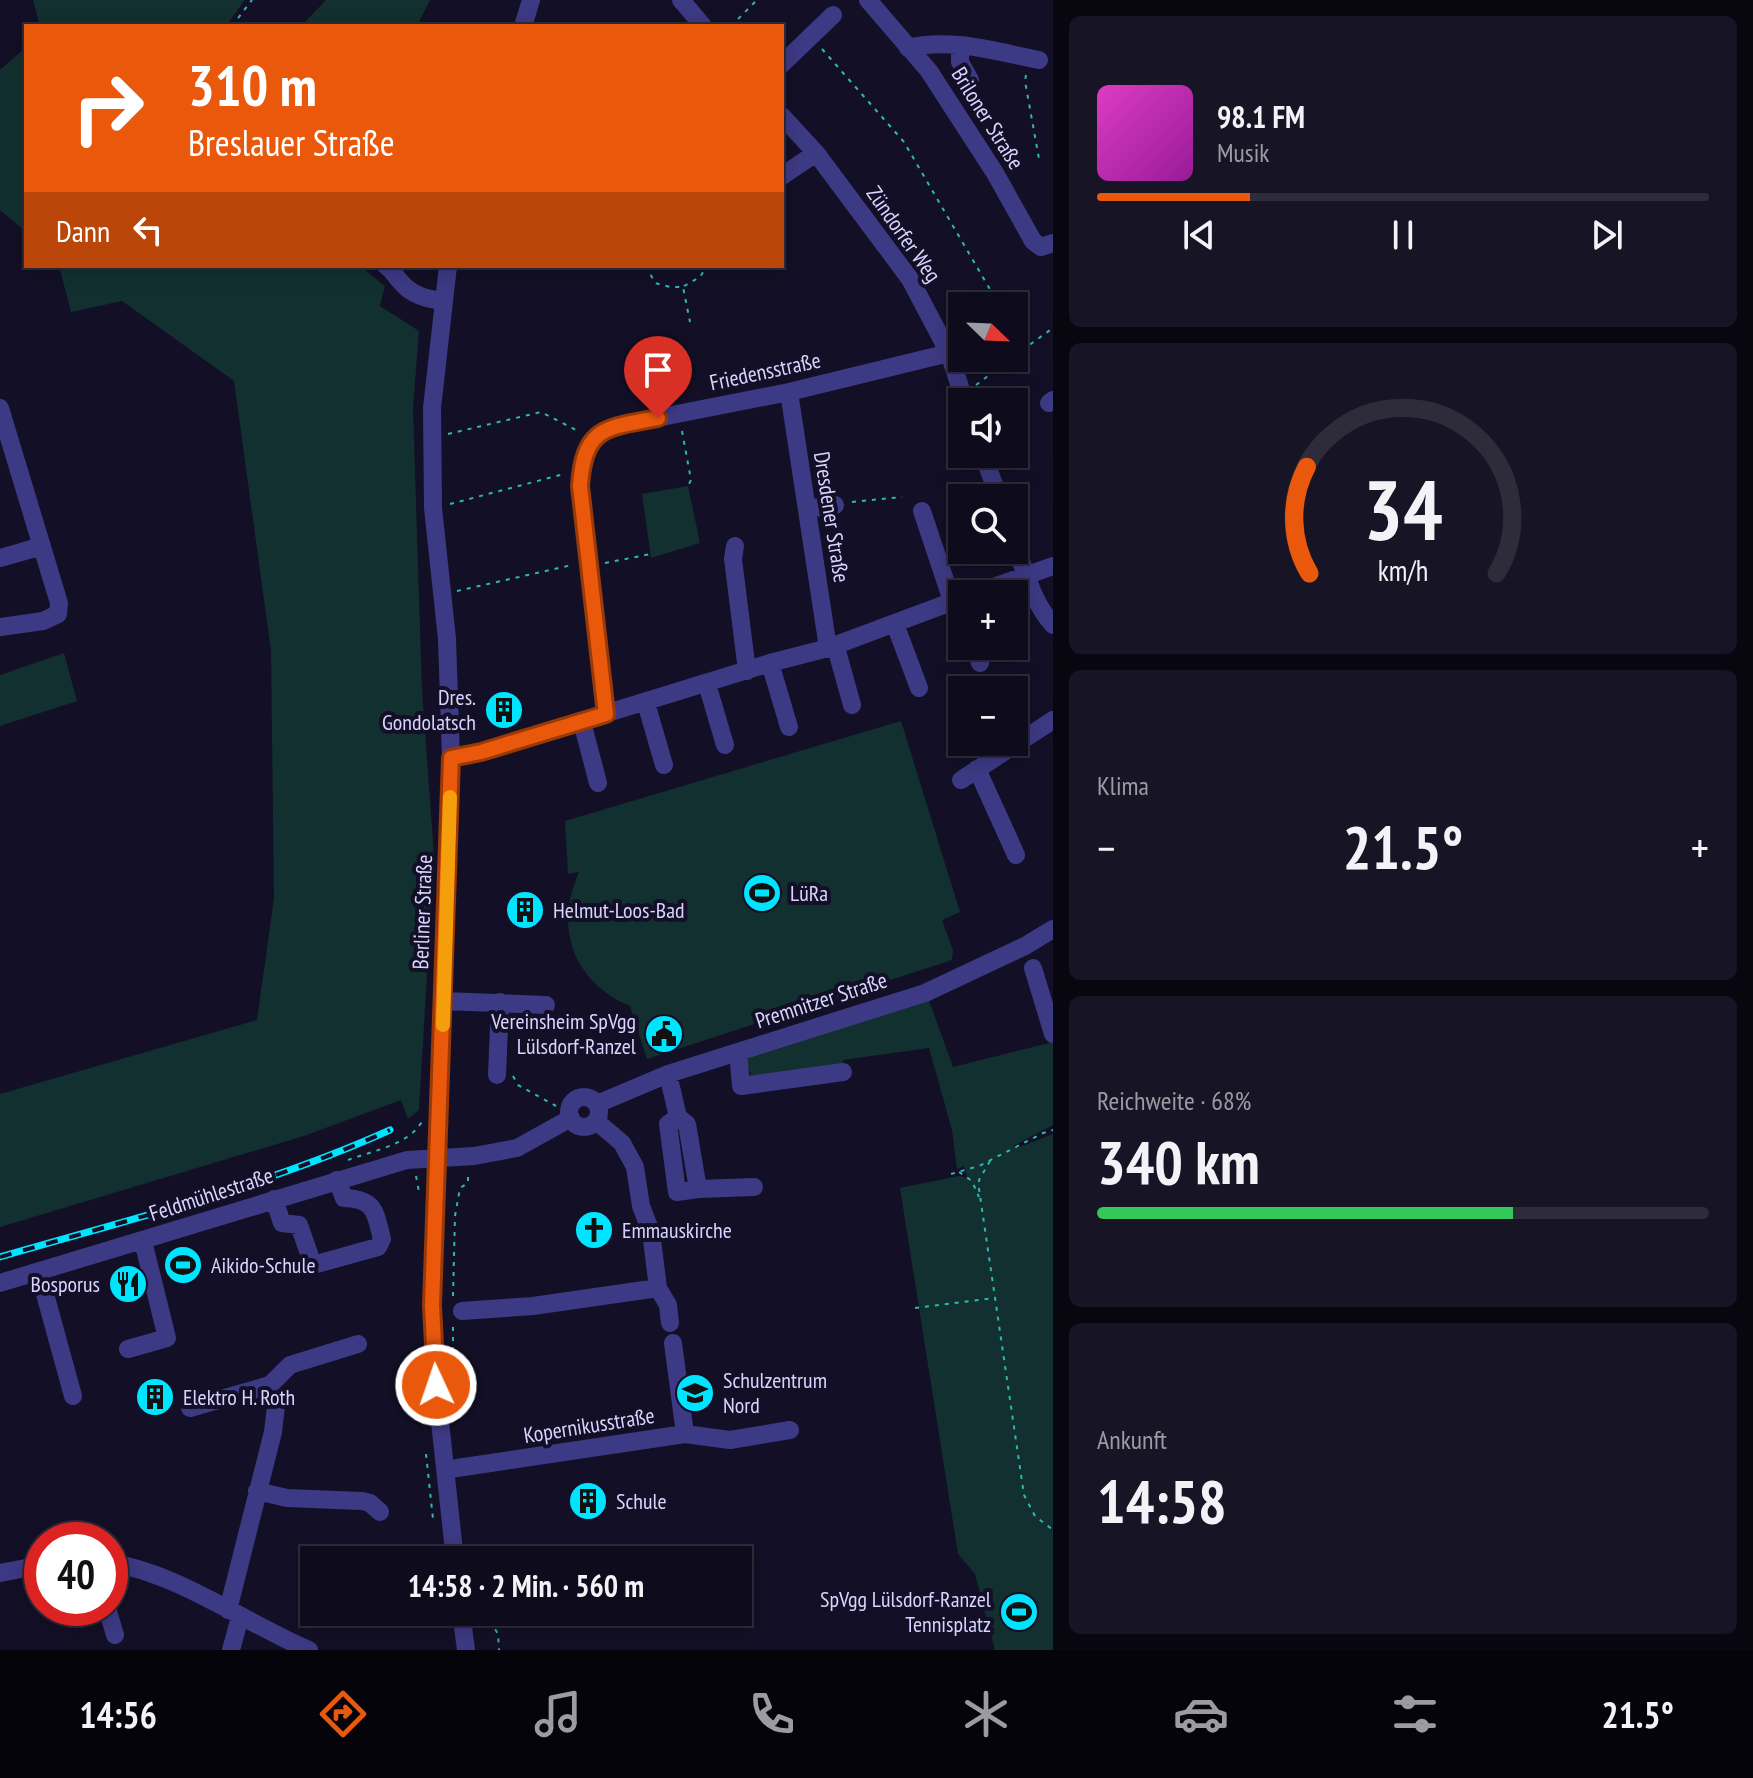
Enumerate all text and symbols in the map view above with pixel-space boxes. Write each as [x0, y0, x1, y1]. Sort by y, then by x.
text: 310 m [188, 49, 317, 121]
icon: right [56, 56, 160, 160]
street label: Briloner Straße [946, 62, 1030, 174]
text: 98.1 FM [1217, 97, 1305, 136]
text: Breslauer Straße [188, 119, 395, 166]
text: Musik [1217, 136, 1269, 169]
street label: Zündorfer Weg [861, 180, 947, 288]
icon: left [126, 208, 170, 252]
text: Dann [56, 211, 110, 250]
icon: previous [1177, 213, 1221, 257]
icon: pause [1381, 213, 1425, 257]
icon: next [1585, 213, 1629, 257]
north arrow [948, 292, 1028, 372]
map controls [948, 292, 1028, 756]
pin [624, 336, 692, 418]
street label: Friedensstraße [707, 346, 823, 396]
icon: arrive [636, 348, 680, 392]
button: sound [948, 388, 1028, 468]
street label: Dresdener Straße [808, 449, 856, 585]
text: 34 [1363, 455, 1443, 563]
button: search [948, 484, 1028, 564]
text: km/h [1378, 552, 1428, 589]
button: + [948, 580, 1028, 660]
button: − [948, 676, 1028, 756]
place label: Dres. Gondolatsch [382, 683, 476, 736]
building icon: Dres. Gondolatsch [483, 689, 525, 731]
text: Klima [1097, 769, 1149, 802]
text: 21.5° [1343, 808, 1463, 886]
text: − [1097, 819, 1115, 876]
text: + [1691, 819, 1709, 876]
street label: Berliner Straße [406, 854, 438, 970]
sports icon: LüRa [741, 872, 783, 914]
place label: LüRa [790, 879, 828, 907]
building icon: Helmut-Loos-Bad [504, 889, 546, 931]
place label: Helmut-Loos-Bad [553, 896, 685, 924]
street label: Premnitzer Straße [752, 966, 890, 1034]
place label: Vereinsheim SpVgg Lülsdorf-Ranzel [490, 1007, 637, 1060]
public building icon: Vereinsheim SpVgg Lülsdorf-Ranzel [643, 1013, 685, 1055]
text: Reichweite · 68% [1097, 1084, 1251, 1117]
text: 340 km [1097, 1123, 1260, 1201]
street label: Feldmühlestraße [145, 1161, 277, 1227]
church icon: Emmauskirche [573, 1209, 615, 1251]
place label: Emmauskirche [622, 1216, 732, 1244]
sports icon: Aikido-Schule [162, 1244, 204, 1286]
place label: Aikido-Schule [211, 1251, 316, 1279]
restaurant icon: Bosporus [107, 1263, 149, 1305]
place label: Bosporus [31, 1270, 100, 1298]
position arrow [394, 1343, 478, 1427]
place label: Schulzentrum Nord [723, 1366, 827, 1419]
school or university icon: Schulzentrum Nord [674, 1372, 716, 1414]
building icon: Elektro H. Roth [134, 1376, 176, 1418]
place label: Elektro H. Roth [183, 1383, 295, 1411]
street label: Kopernikusstraße [521, 1401, 657, 1449]
text: Ankunft [1097, 1423, 1167, 1456]
text: 14:58 [1097, 1462, 1227, 1540]
building icon: Schule [567, 1480, 609, 1522]
place label: Schule [616, 1487, 667, 1515]
speed limit sign: 40 [24, 1522, 128, 1626]
text: 14:58 · 2 Min. · 560 m [408, 1566, 644, 1605]
place label: SpVgg Lülsdorf-Ranzel Tennisplatz [820, 1585, 992, 1638]
sports icon: SpVgg Lülsdorf-Ranzel Tennisplatz [998, 1591, 1040, 1633]
icon: directions [315, 1686, 371, 1742]
icon: music [530, 1686, 586, 1742]
icon: phone [744, 1686, 800, 1742]
icon: climate [958, 1686, 1014, 1742]
icon: car [1173, 1686, 1229, 1742]
icon: filters [1387, 1686, 1443, 1742]
text: 14:56 [79, 1691, 157, 1738]
text: 21.5° [1601, 1691, 1674, 1738]

